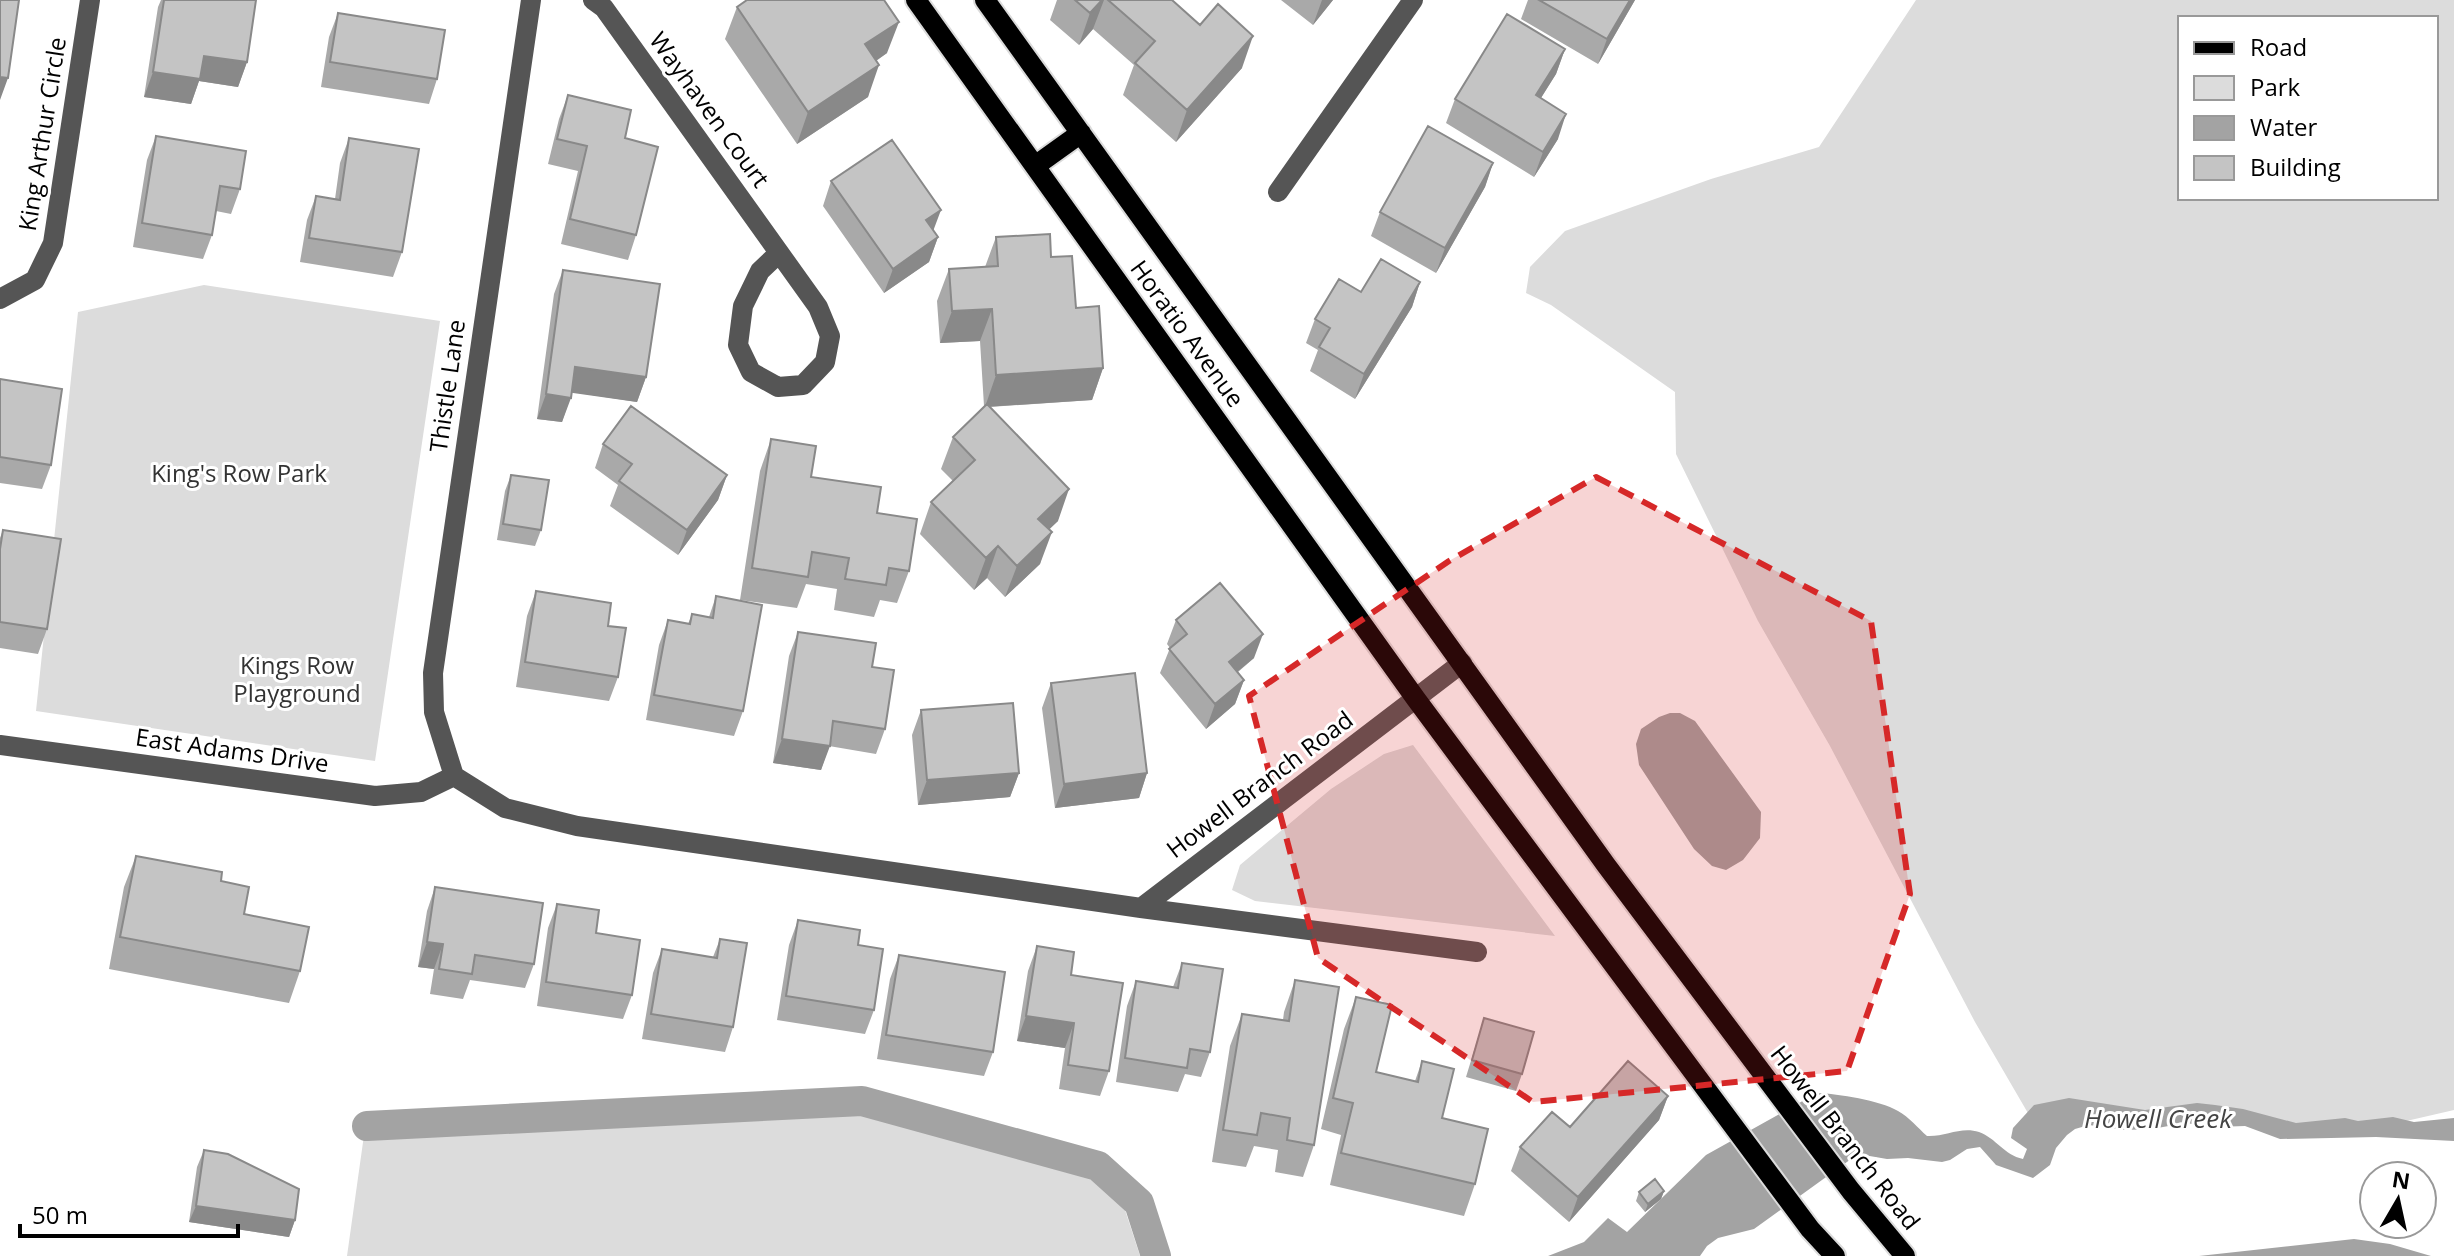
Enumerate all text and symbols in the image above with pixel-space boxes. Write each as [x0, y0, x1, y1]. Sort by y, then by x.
legend [2178, 16, 2438, 200]
street label: Wayhaven Court [643, 25, 778, 194]
text: Road [2250, 30, 2307, 63]
street label: King Arthur Circle [10, 34, 73, 233]
text: Park [2250, 70, 2301, 103]
text: Water [2250, 110, 2318, 143]
text: Building [2250, 150, 2341, 183]
street label: Horatio Avenue [1124, 253, 1253, 413]
street label: Thistle Lane [421, 317, 472, 454]
park label: King's Row Park [151, 456, 327, 489]
park label: Kings Row Playground [233, 648, 361, 709]
street label: Howell Branch Road [1159, 703, 1359, 865]
street label: East Adams Drive [133, 720, 331, 779]
street label: Howell Branch Road [1764, 1038, 1929, 1236]
water label: Howell Creek [2084, 1100, 2233, 1136]
north arrow [2358, 1160, 2438, 1240]
text: N [2390, 1163, 2412, 1195]
scale bar [20, 1188, 238, 1238]
text: 50 m [32, 1198, 88, 1231]

